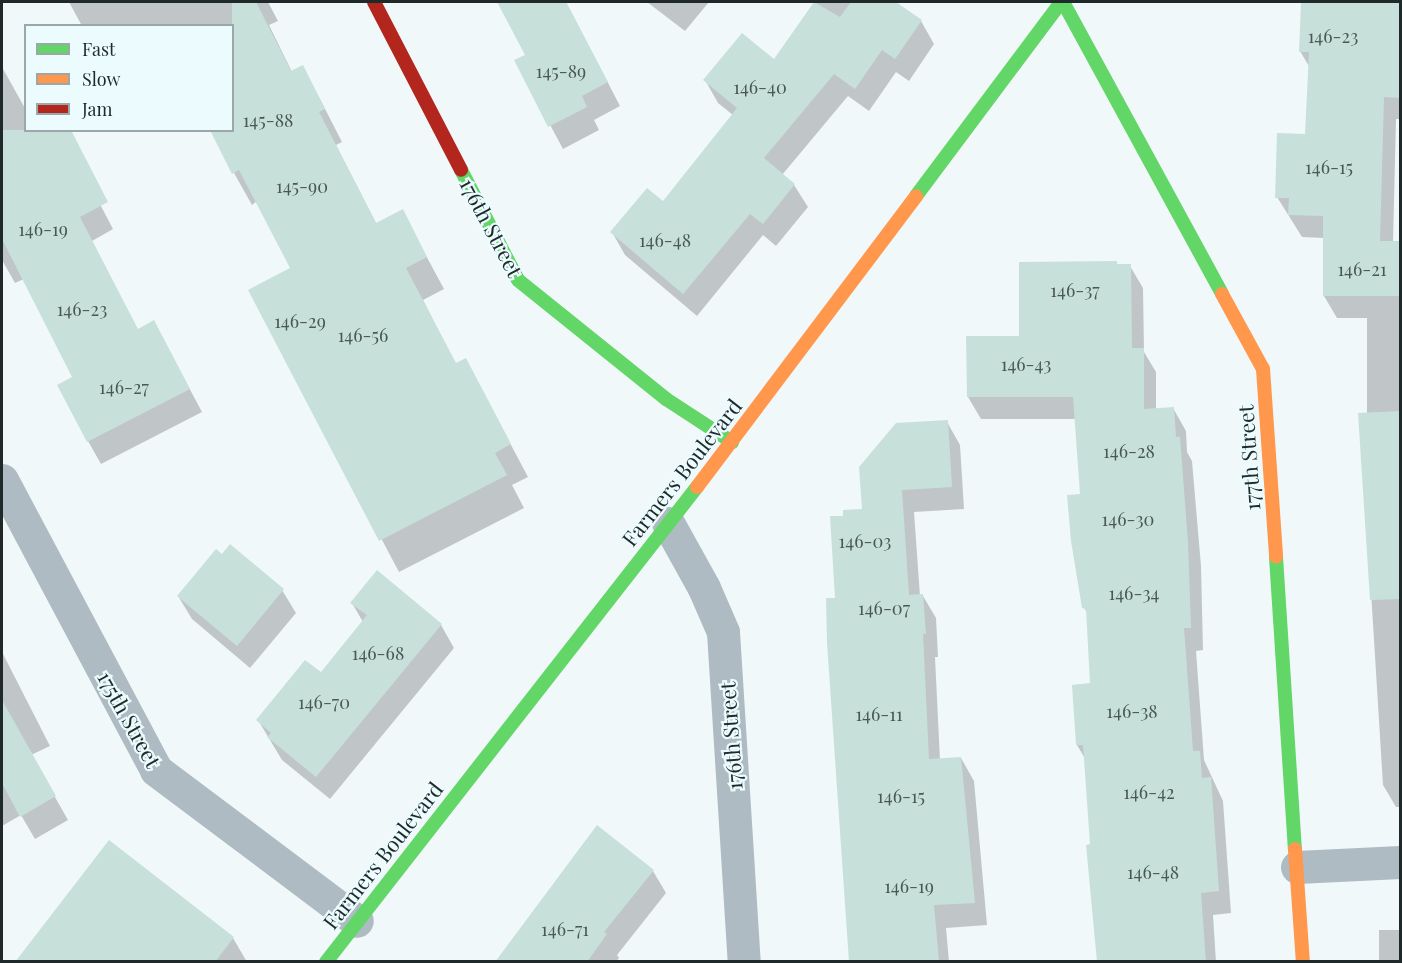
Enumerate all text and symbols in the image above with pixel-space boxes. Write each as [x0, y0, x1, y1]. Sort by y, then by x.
legend [24, 24, 234, 132]
house number: 146-23 [1308, 25, 1358, 47]
text: Fast [82, 37, 115, 61]
house number: 145-89 [536, 60, 586, 82]
text: Slow [82, 67, 120, 91]
house number: 146-40 [733, 76, 787, 98]
text: Jam [82, 97, 112, 121]
house number: 145-88 [243, 109, 293, 131]
house number: 146-15 [1305, 156, 1353, 178]
street label: 176th Street [455, 173, 529, 281]
house number: 145-90 [276, 175, 328, 197]
house number: 146-19 [18, 218, 68, 240]
house number: 146-48 [639, 229, 691, 251]
house number: 146-21 [1337, 258, 1387, 280]
house number: 146-37 [1050, 279, 1100, 301]
house number: 146-23 [57, 298, 107, 320]
house number: 146-29 [274, 310, 326, 332]
house number: 146-56 [338, 324, 388, 346]
house number: 146-43 [1001, 353, 1051, 375]
house number: 146-27 [99, 376, 149, 398]
street label: Farmers Boulevard [616, 393, 746, 551]
street label: 177th Street [1232, 404, 1264, 512]
house number: 146-28 [1103, 440, 1155, 462]
house number: 146-30 [1102, 508, 1154, 530]
house number: 146-03 [839, 530, 891, 552]
house number: 146-34 [1109, 582, 1159, 604]
house number: 146-07 [858, 597, 910, 619]
house number: 146-68 [352, 642, 404, 664]
street label: 175th Street [93, 666, 167, 772]
street label: 176th Street [714, 681, 746, 791]
house number: 146-70 [298, 691, 350, 713]
house number: 146-38 [1106, 700, 1158, 722]
house number: 146-11 [855, 703, 903, 725]
street label: Farmers Boulevard [317, 776, 447, 934]
house number: 146-42 [1123, 781, 1175, 803]
house number: 146-15 [877, 785, 925, 807]
house number: 146-48 [1127, 861, 1179, 883]
house number: 146-19 [884, 875, 934, 897]
house number: 146-71 [541, 918, 589, 940]

